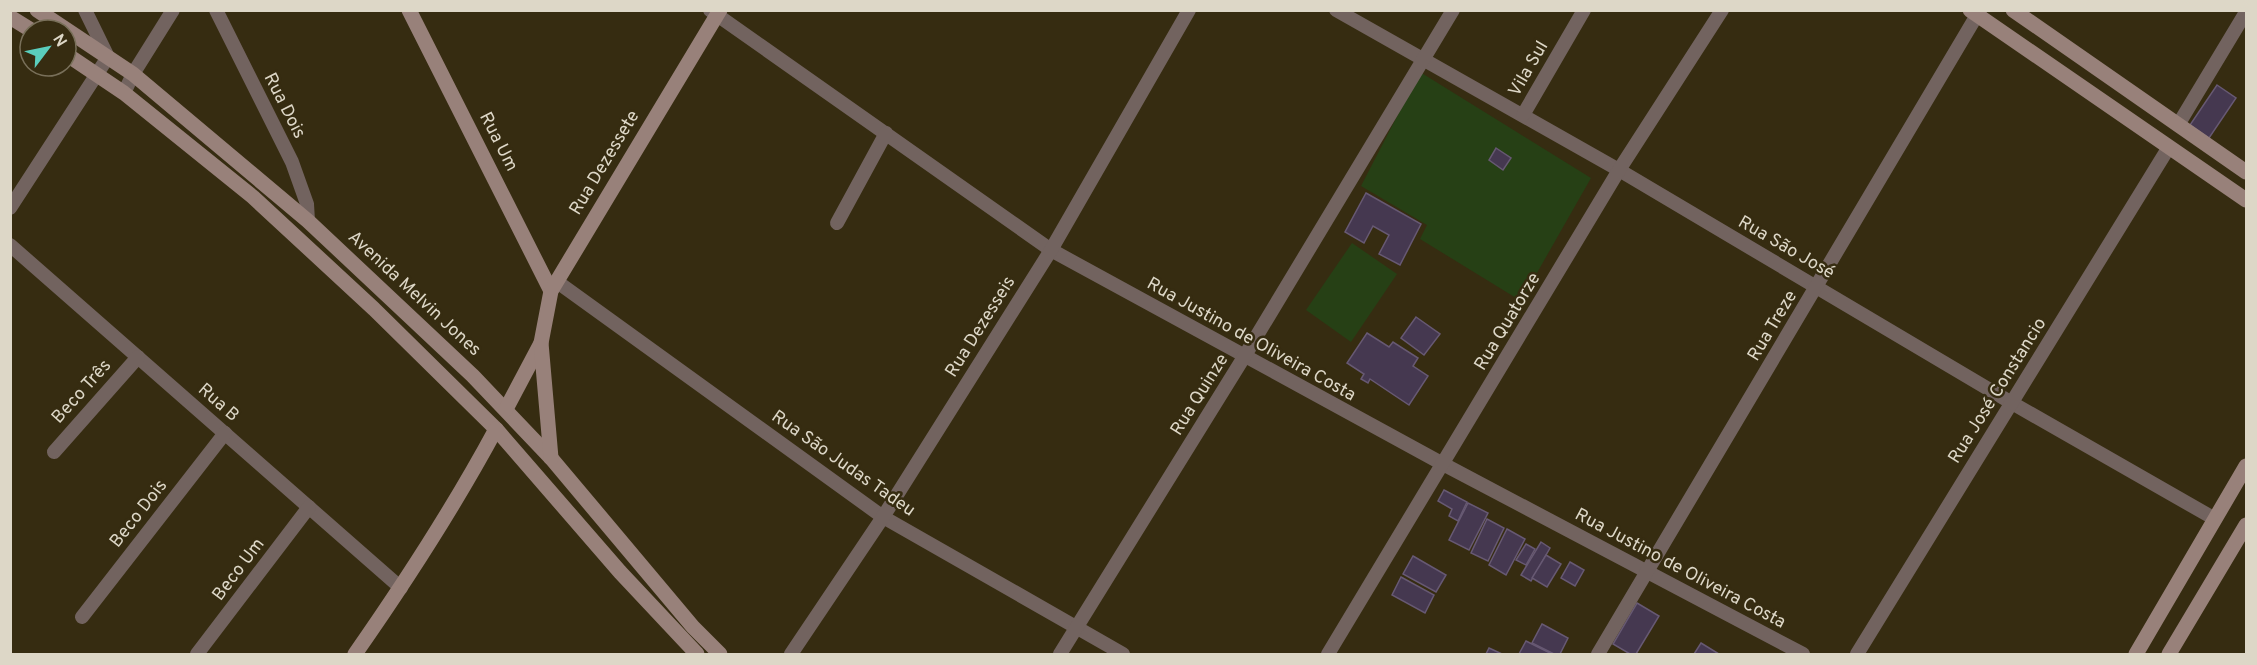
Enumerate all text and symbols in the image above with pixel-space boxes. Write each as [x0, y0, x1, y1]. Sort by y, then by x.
north arrow [18, 18, 78, 78]
text: N [47, 31, 71, 51]
street label: Vila Sul [1504, 37, 1554, 101]
street label: Rua Dois [258, 69, 310, 143]
street label: Rua Dezessete [565, 106, 645, 220]
street label: Rua Um [473, 109, 523, 175]
street label: Rua São José [1734, 211, 1838, 285]
street label: Avenida Melvin Jones [343, 226, 485, 362]
street label: Rua Quatorze [1470, 269, 1546, 375]
street label: Rua Dezesseis [941, 272, 1021, 382]
street label: Rua Justino de Oliveira Costa [1142, 273, 1360, 407]
street label: Rua Treze [1743, 286, 1803, 366]
street label: Rua José Constancio [1944, 314, 2052, 468]
street label: Rua Quinze [1166, 350, 1234, 440]
street label: Beco Três [47, 355, 117, 429]
street label: Rua B [193, 379, 243, 427]
street label: Rua São Judas Tadeu [767, 406, 919, 522]
street label: Beco Dois [105, 475, 173, 553]
street label: Rua Justino de Oliveira Costa [1571, 504, 1789, 634]
street label: Beco Um [208, 534, 270, 606]

